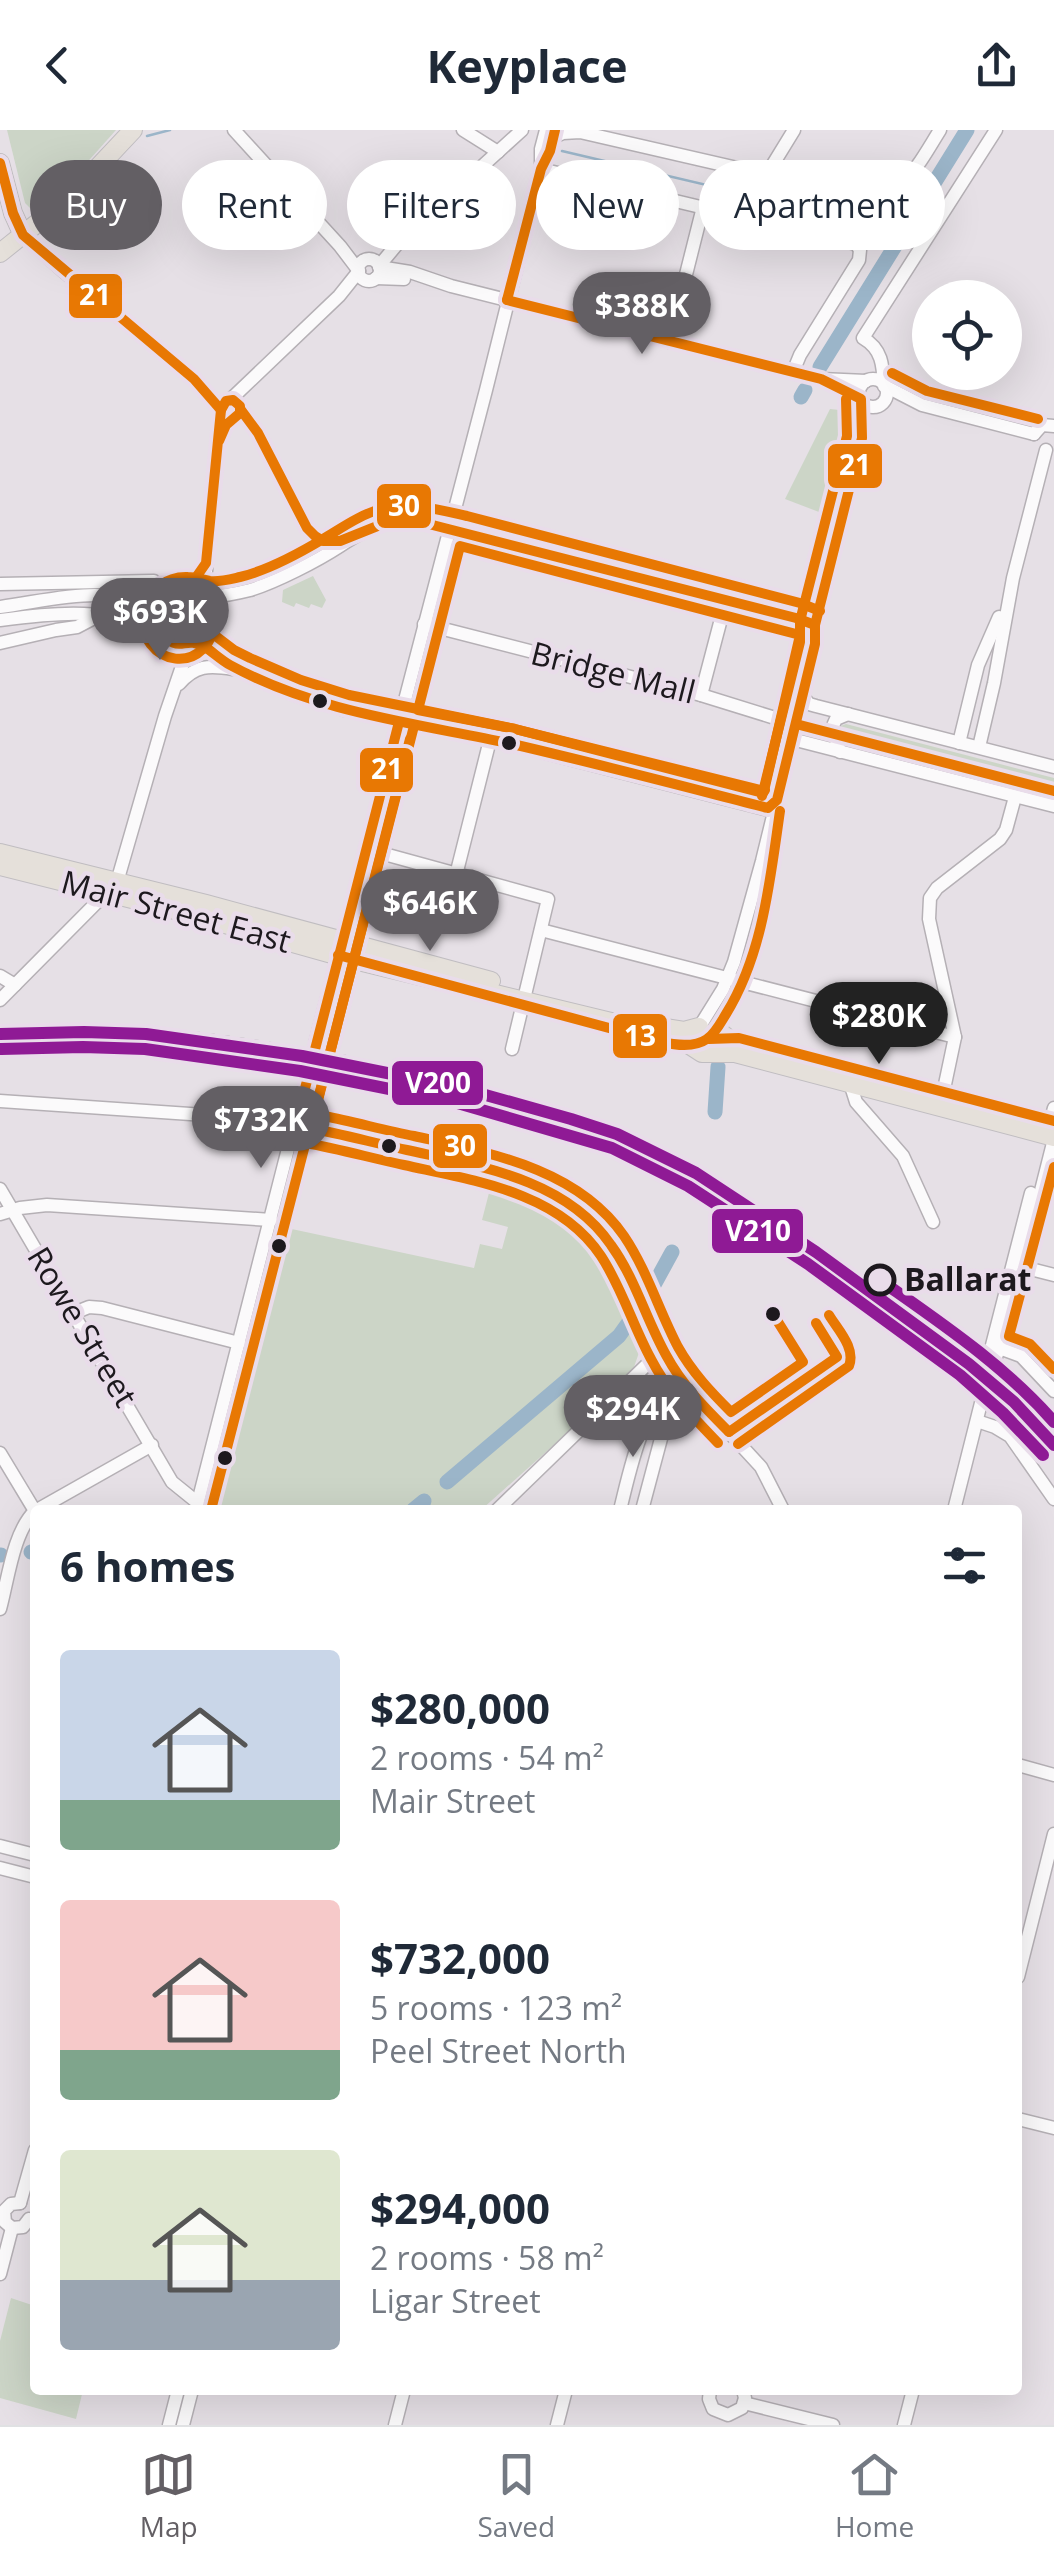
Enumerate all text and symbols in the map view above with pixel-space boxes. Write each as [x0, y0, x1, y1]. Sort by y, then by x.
text: Keyplace [426, 35, 628, 96]
icon: back [30, 38, 85, 93]
icon: share [969, 38, 1024, 93]
chip: Buy [30, 160, 162, 250]
chip: Rent [182, 160, 327, 250]
chip: Filters [347, 160, 516, 250]
chip: New [536, 160, 679, 250]
chip: Apartment [699, 160, 945, 250]
line badge: 21 [67, 272, 124, 320]
pin: $388K [572, 272, 712, 357]
text: 21 [79, 275, 111, 313]
map controls [912, 280, 1022, 390]
button: locate [912, 280, 1022, 390]
text: $388K [595, 283, 689, 326]
line badge: 21 [826, 442, 884, 490]
text: 21 [839, 445, 871, 483]
line badge: 30 [375, 482, 433, 530]
text: 30 [388, 486, 420, 524]
pin: $693K [90, 578, 230, 663]
text: $693K [113, 589, 207, 632]
street label: Bridge Mall [527, 630, 700, 713]
unlabelled marker [310, 691, 330, 711]
unlabelled marker [499, 733, 519, 753]
line badge: 21 [358, 746, 415, 794]
text: 21 [371, 749, 403, 787]
street label: Mair Street East [57, 859, 296, 962]
pin: $646K [360, 869, 500, 954]
text: $646K [383, 880, 477, 923]
pin: $280K [809, 982, 949, 1067]
text: $280K [832, 993, 926, 1036]
line badge: 13 [611, 1012, 669, 1060]
text: 13 [624, 1016, 656, 1054]
line badge: V200 [390, 1059, 485, 1107]
text: V200 [405, 1063, 471, 1101]
pin: $732K [191, 1086, 331, 1171]
text: $732K [214, 1097, 308, 1140]
line badge: 30 [431, 1122, 489, 1170]
text: 30 [444, 1126, 476, 1164]
unlabelled marker [379, 1136, 399, 1156]
line badge: V210 [710, 1207, 805, 1255]
text: V210 [725, 1211, 791, 1249]
unlabelled marker [269, 1236, 289, 1256]
street label: Rowe Street [19, 1238, 148, 1414]
place label: Ballarat [904, 1257, 1031, 1300]
marker: Ballarat [865, 1265, 895, 1295]
unlabelled marker [763, 1304, 783, 1324]
pin: $294K [563, 1375, 703, 1460]
text: $294K [586, 1386, 680, 1429]
unlabelled marker [215, 1448, 235, 1468]
text: 6 homes [60, 1537, 235, 1594]
icon: filters [937, 1538, 992, 1593]
text: $280,000 [370, 1679, 550, 1736]
icon: home [140, 1690, 260, 1810]
text: 2 rooms · 54 m² [370, 1736, 604, 1779]
text: Mair Street [370, 1779, 535, 1822]
text: $732,000 [370, 1929, 550, 1986]
icon: home [140, 1940, 260, 2060]
text: 5 rooms · 123 m² [370, 1986, 622, 2029]
text: Peel Street North [370, 2029, 627, 2072]
text: $294,000 [370, 2179, 550, 2236]
icon: home [140, 2190, 260, 2310]
text: 2 rooms · 58 m² [370, 2236, 604, 2279]
text: Ligar Street [370, 2279, 541, 2322]
tab: Map [140, 2447, 198, 2545]
tab: Saved [477, 2447, 555, 2545]
tab: Home [835, 2447, 914, 2545]

